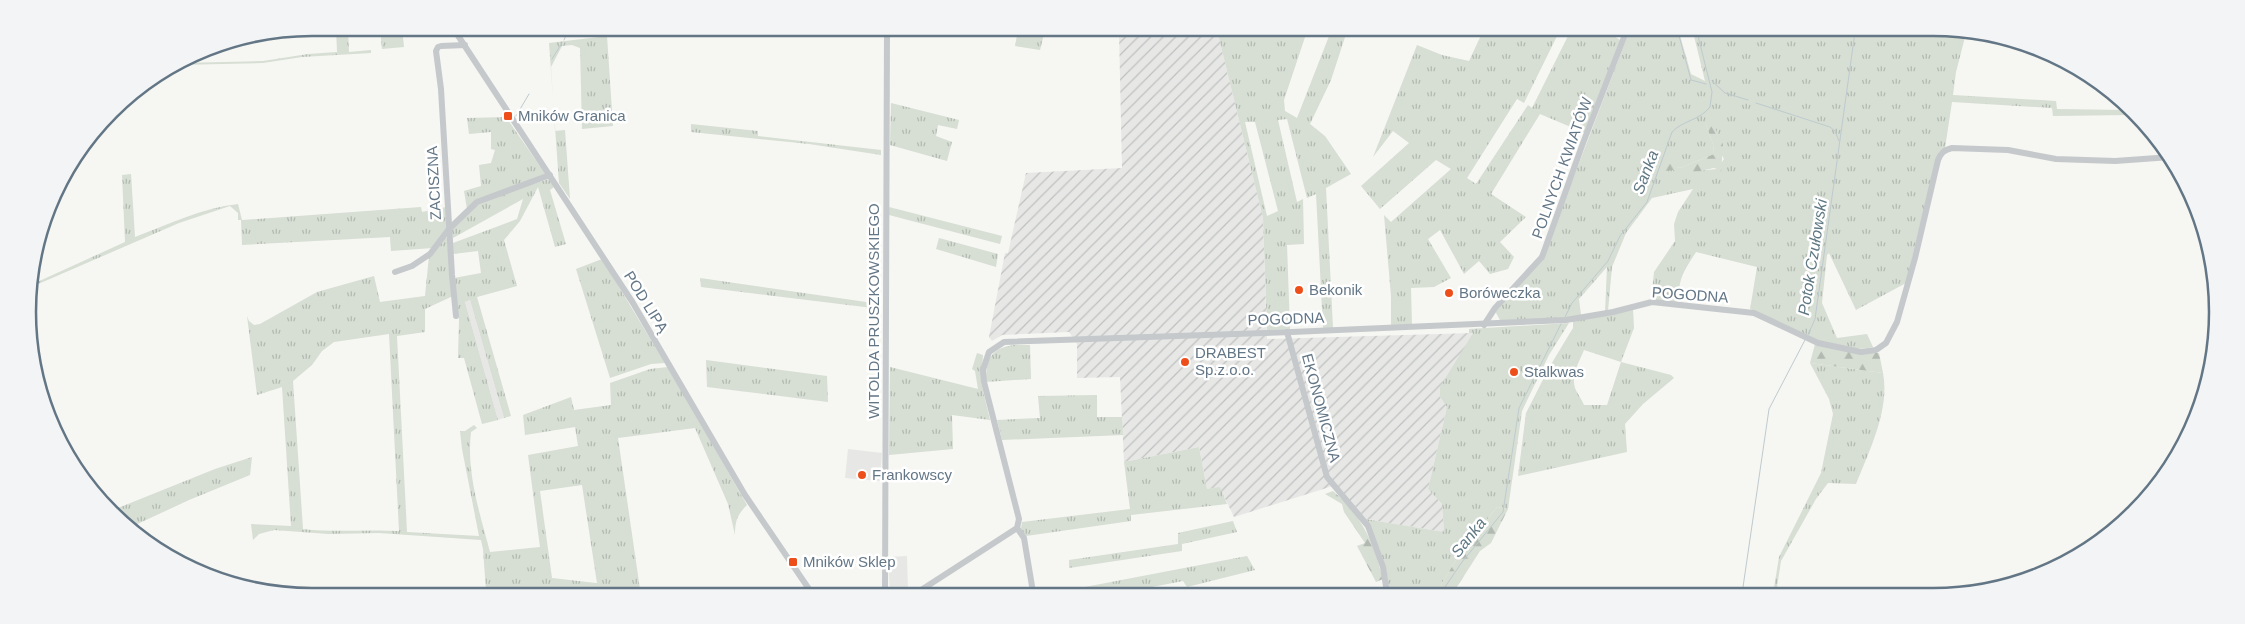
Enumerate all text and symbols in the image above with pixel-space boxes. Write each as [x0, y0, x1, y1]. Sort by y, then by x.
street label: POLNYCH KWIATÓW [1528, 94, 1595, 241]
place label: Mników Granica [518, 107, 626, 124]
marker: Mników Granica [502, 110, 514, 122]
street label: ZACISZNA [423, 146, 444, 221]
water label: Sanka [1629, 148, 1662, 196]
water label: Potok Czułowski [1795, 197, 1830, 316]
street label: WITOLDA PRUSZKOWSKIEGO [865, 203, 882, 419]
street label: POD LIPĄ [621, 268, 672, 336]
place label: Bekonik [1309, 281, 1363, 298]
street label: POGODNA [1651, 283, 1729, 306]
marker: Bekonik [1293, 284, 1305, 296]
place label: Boróweczka [1459, 284, 1541, 301]
marker: Boróweczka [1443, 287, 1455, 299]
street label: POGODNA [1247, 309, 1325, 328]
place label: DRABEST Sp.z.o.o. [1195, 344, 1266, 378]
street label: EKONOMICZNA [1299, 352, 1344, 464]
marker: DRABEST Sp.z.o.o. [1179, 356, 1191, 368]
place label: Stalkwas [1524, 363, 1584, 380]
marker: Stalkwas [1508, 366, 1520, 378]
place label: Frankowscy [872, 466, 953, 483]
marker: Frankowscy [856, 469, 868, 481]
water label: Sanka [1448, 514, 1489, 560]
place label: Mników Sklep [803, 553, 896, 570]
marker: Mników Sklep [787, 556, 799, 568]

